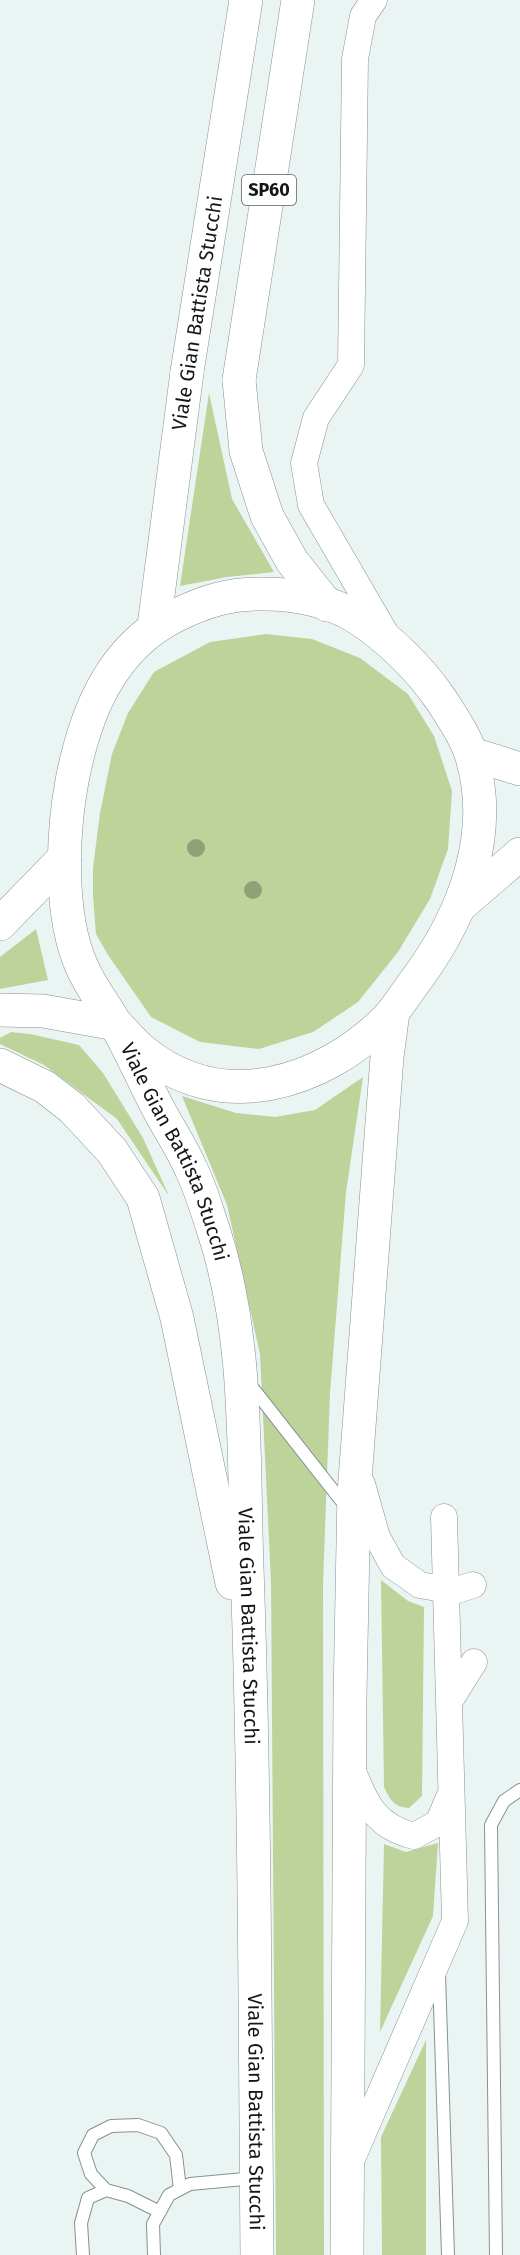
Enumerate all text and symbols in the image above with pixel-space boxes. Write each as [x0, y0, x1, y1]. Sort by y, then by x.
road number: SP60 [242, 175, 296, 205]
street label: Viale Gian Battista Stucchi [167, 194, 227, 432]
street label: Viale Gian Battista Stucchi [116, 1039, 234, 1264]
street label: Viale Gian Battista Stucchi [234, 1507, 264, 1745]
street label: Viale Gian Battista Stucchi [243, 1993, 269, 2231]

